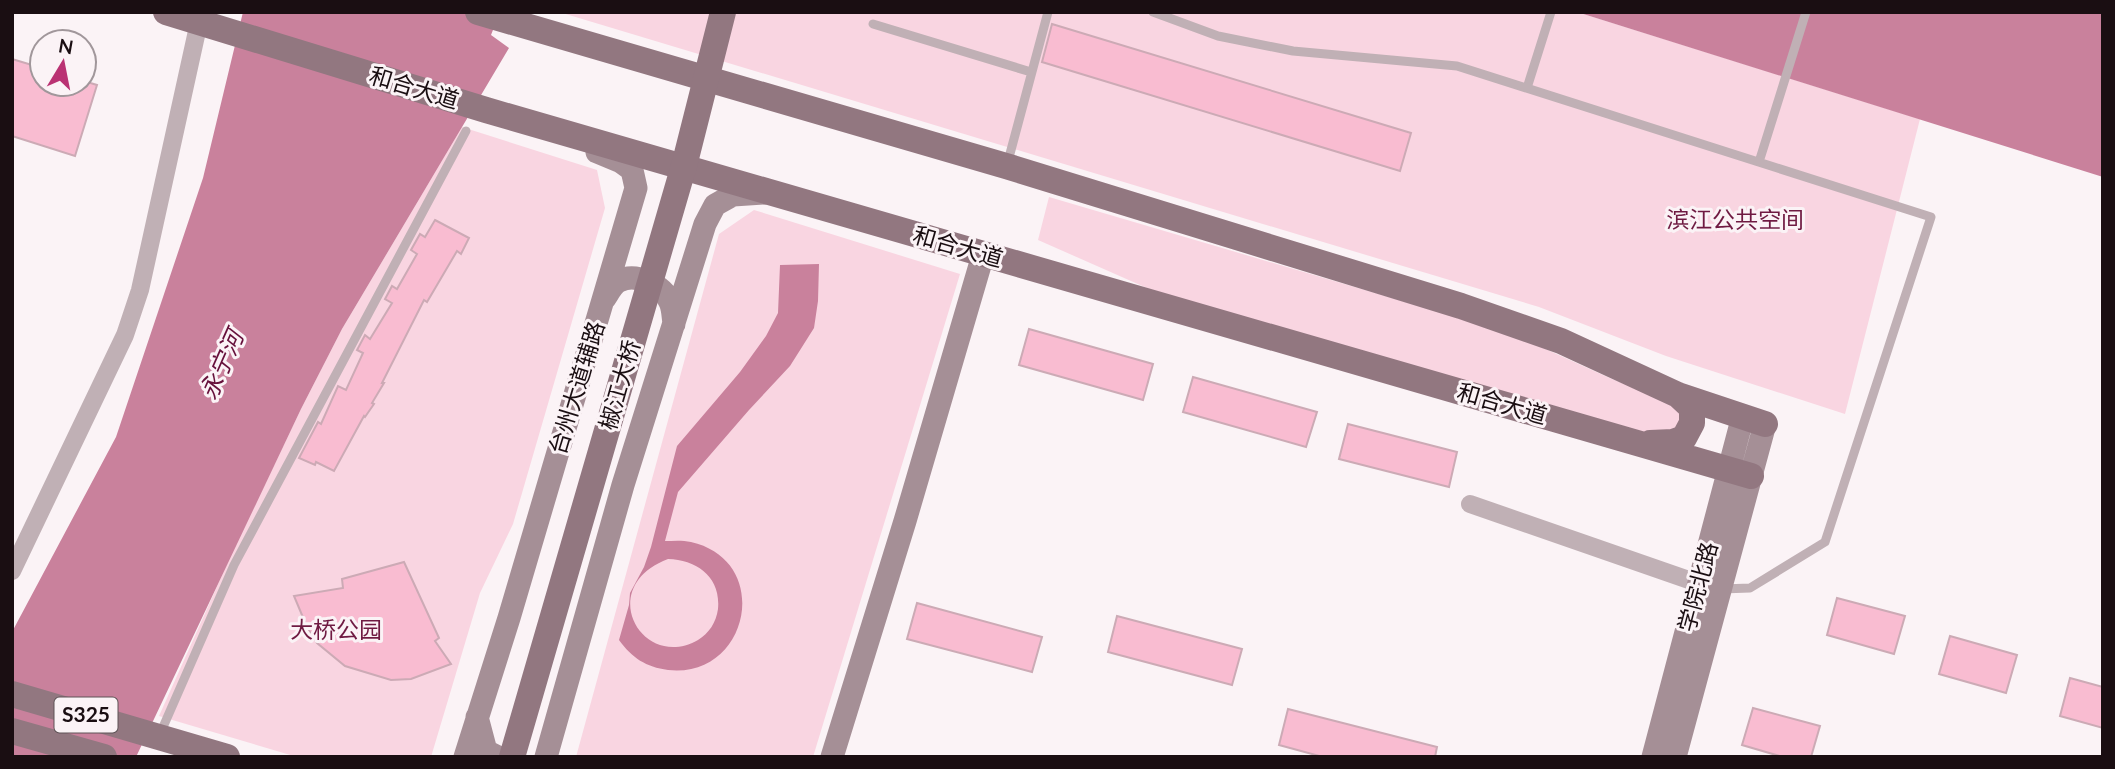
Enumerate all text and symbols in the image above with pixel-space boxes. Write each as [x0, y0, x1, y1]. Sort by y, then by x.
north arrow [28, 28, 98, 98]
text: N [57, 33, 75, 58]
street label: 和合大道 [366, 60, 462, 114]
park label: 滨江公共空间 [1666, 205, 1804, 233]
street label: 和合大道 [910, 220, 1006, 272]
street label: 台州大道辅路 [542, 318, 610, 458]
water label: 永宁河 [193, 322, 250, 403]
street label: 椒江大桥 [593, 337, 645, 433]
street label: 和合大道 [1454, 377, 1550, 429]
street label: 学院北路 [1672, 539, 1722, 635]
park label: 大桥公园 [290, 615, 382, 643]
road number: S325 [55, 698, 118, 732]

